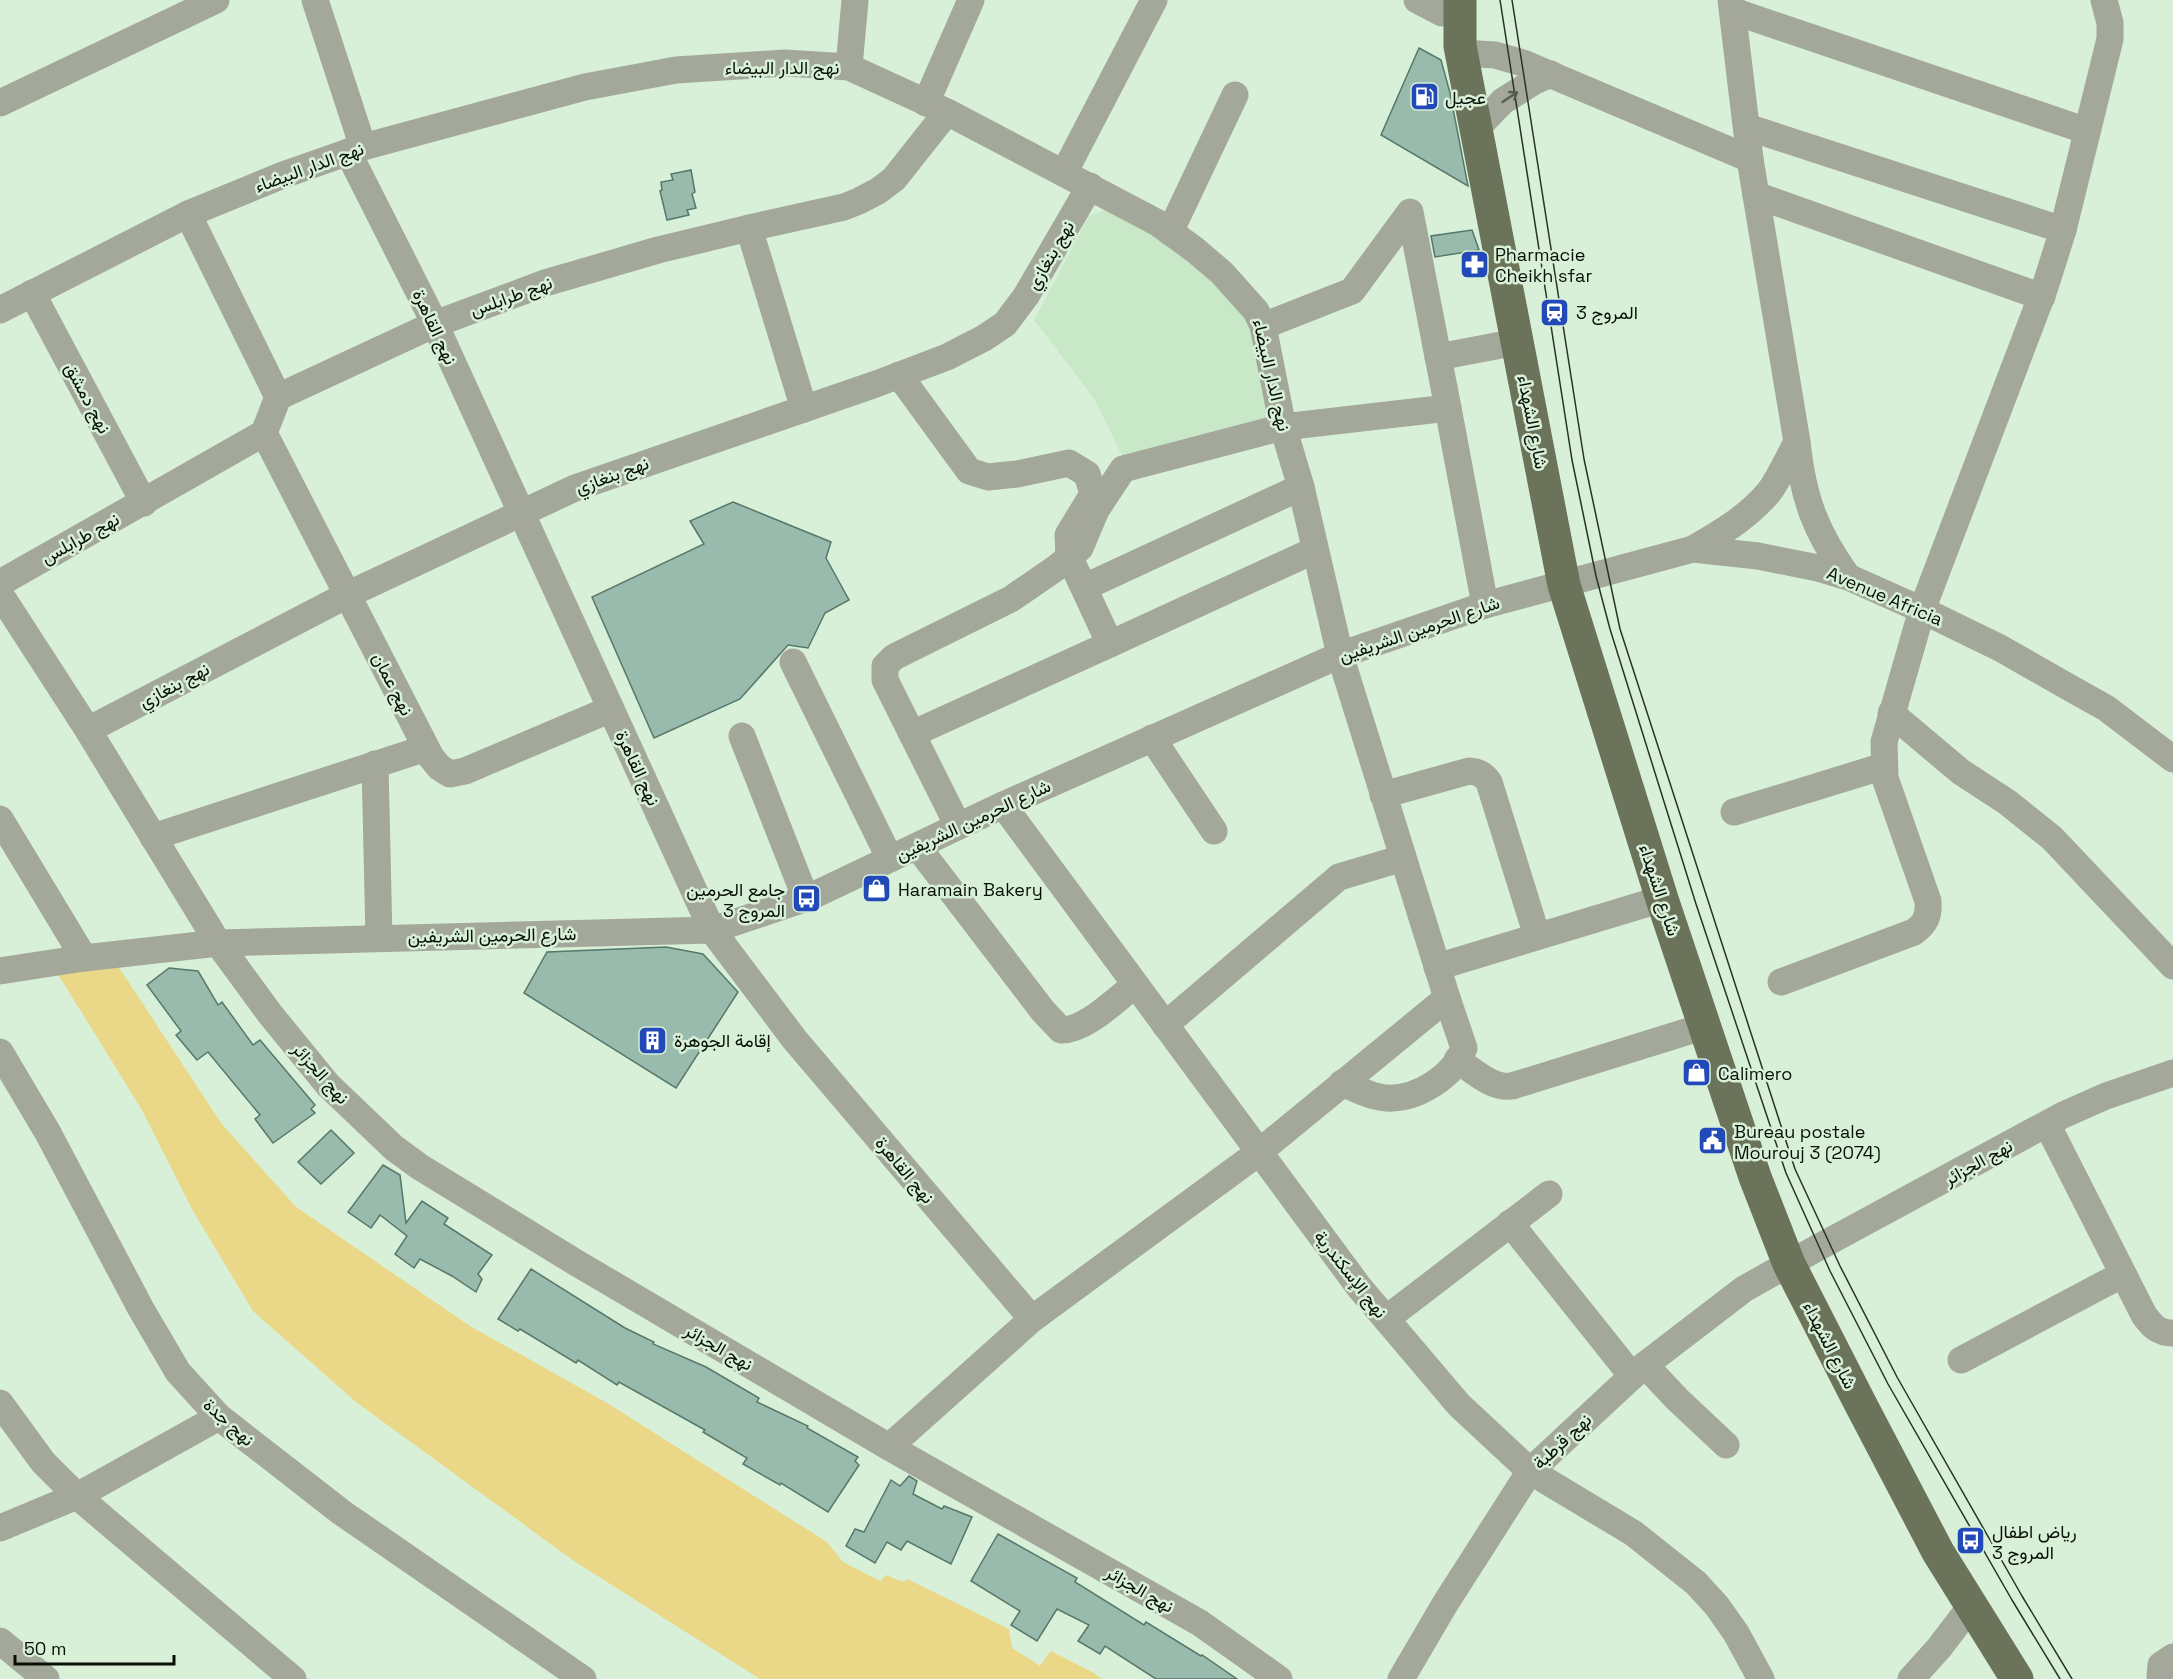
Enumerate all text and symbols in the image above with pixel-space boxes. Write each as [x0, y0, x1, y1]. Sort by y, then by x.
street label: نهج الدار البيضاء [725, 56, 839, 80]
fuel station icon: عجيل [1408, 81, 1440, 113]
place label: عجيل [1445, 86, 1486, 109]
one-way arrow [1501, 91, 1517, 103]
street label: نهج الدار البيضاء [251, 137, 367, 198]
street label: نهج بنغازي [1021, 216, 1083, 296]
place label: Pharmacie Cheikh sfar [1495, 243, 1592, 287]
pharmacy icon: Pharmacie Cheikh sfar [1458, 248, 1490, 280]
street label: نهج طرابلس [467, 270, 556, 322]
street label: نهج القاهرة [407, 286, 462, 369]
station icon: المروج 3 [1539, 296, 1571, 328]
place label: المروج 3 [1576, 301, 1638, 325]
street label: نهج الدار البيضاء [1247, 317, 1296, 434]
street label: نهج دمشق [59, 359, 116, 438]
street label: شارع الشهداء [1512, 373, 1553, 471]
street label: نهج بنغازي [572, 451, 653, 503]
street label: نهج طرابلس [37, 507, 124, 570]
street label: Avenue Africia [1824, 561, 1946, 631]
street label: شارع الحرمين الشريفين [1336, 591, 1503, 668]
street label: نهج عمان [366, 649, 419, 720]
street label: نهج بنغازي [135, 657, 215, 717]
street label: نهج القاهرة [610, 727, 665, 810]
street label: شارع الحرمين الشريفين [892, 774, 1055, 867]
street label: شارع الشهداء [1633, 841, 1686, 939]
shop icon: Haramain Bakery [861, 873, 893, 905]
place label: جامع الحرمين المروج 3 [686, 878, 785, 923]
place label: Haramain Bakery [898, 878, 1043, 901]
bus stop icon: جامع الحرمين المروج 3 [790, 883, 822, 915]
street label: شارع الحرمين الشريفين [408, 922, 576, 949]
building icon: إقامة الجوهرة [637, 1024, 669, 1056]
place label: إقامة الجوهرة [674, 1029, 771, 1053]
street label: نهج الجزائر [286, 1037, 355, 1109]
shop icon: Calimero [1681, 1057, 1713, 1089]
place label: Calimero [1718, 1062, 1792, 1085]
place label: Bureau postale Mourouj 3 (2074) [1734, 1120, 1881, 1164]
public building icon: Bureau postale Mourouj 3 (2074) [1697, 1125, 1729, 1157]
street label: نهج القاهرة [870, 1132, 940, 1209]
street label: نهج الجزائر [1939, 1134, 2017, 1192]
street label: نهج الإسكندرية [1309, 1225, 1393, 1323]
street label: شارع الشهداء [1797, 1297, 1862, 1393]
street label: نهج الجزائر [679, 1318, 757, 1377]
street label: نهج جدة [198, 1393, 259, 1452]
street label: نهج قرطبة [1528, 1408, 1597, 1475]
place label: رياض اطفال المروج 3 [1992, 1520, 2077, 1565]
bus stop icon: رياض اطفال المروج 3 [1955, 1525, 1987, 1557]
street label: نهج الجزائر [1100, 1560, 1178, 1619]
scale bar [15, 1628, 174, 1666]
text: 50 m [24, 1637, 66, 1660]

